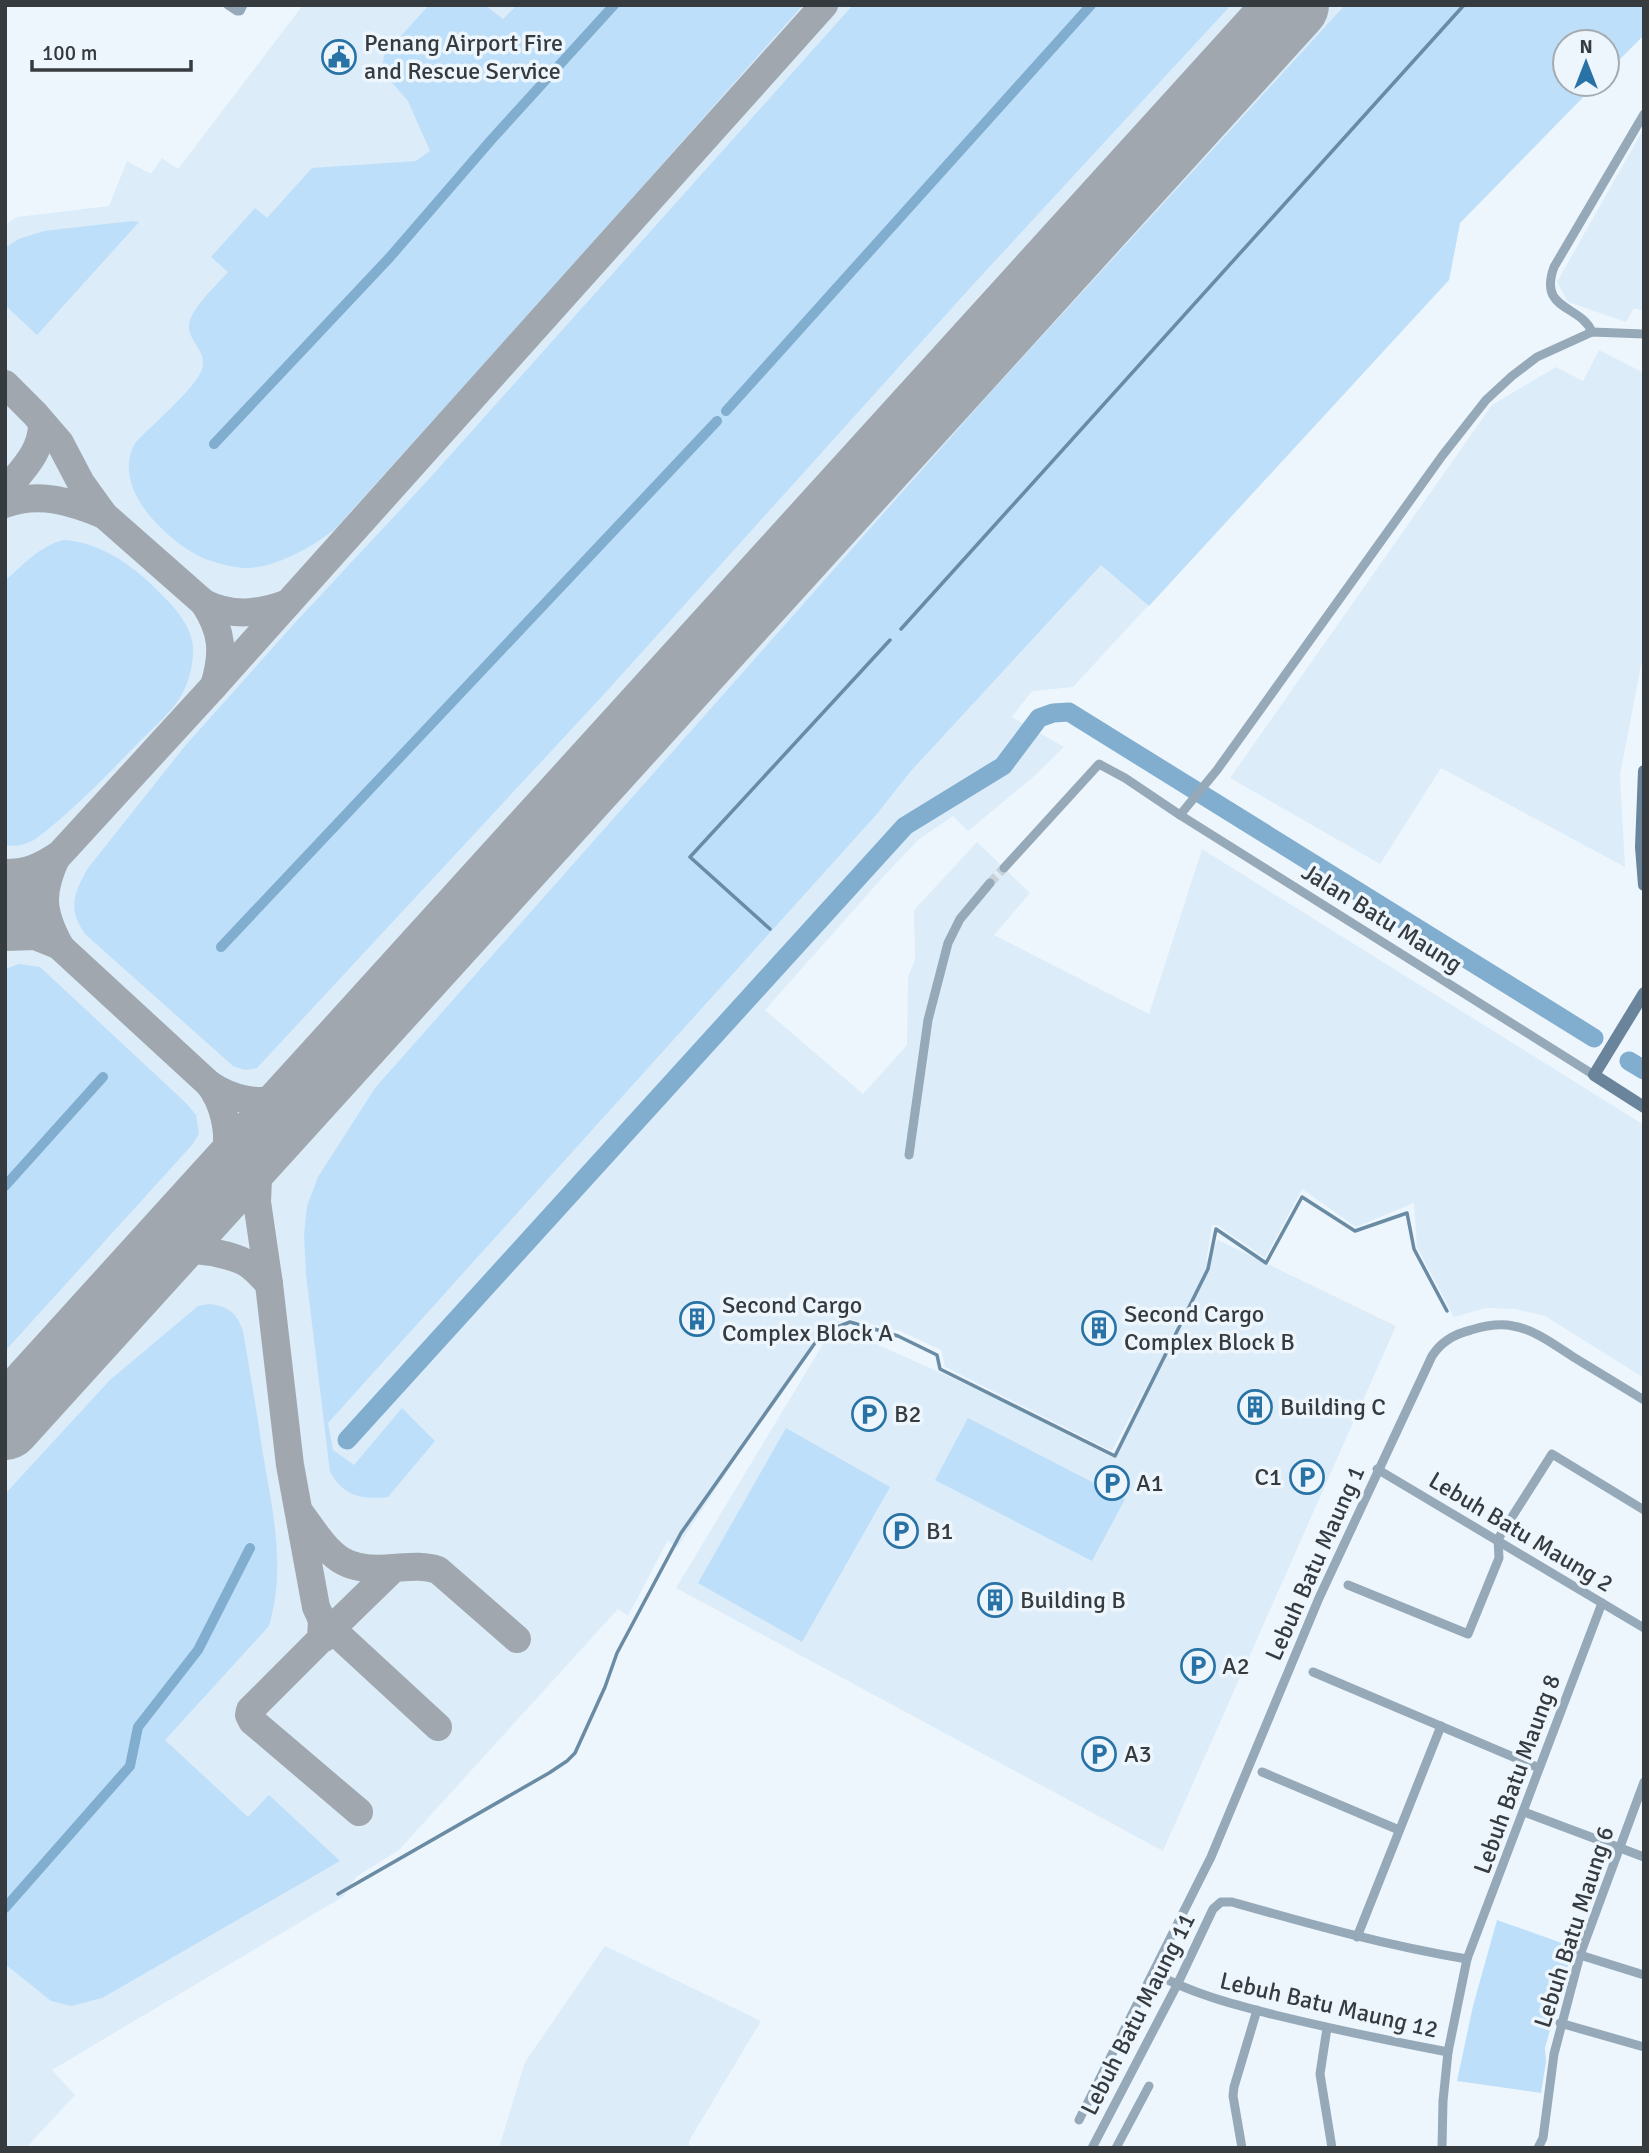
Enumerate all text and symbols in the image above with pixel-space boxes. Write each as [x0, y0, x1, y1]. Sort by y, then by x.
scale bar [32, 28, 191, 72]
place label: Penang Airport Fire and Rescue Service [364, 28, 563, 86]
north arrow [1551, 28, 1621, 98]
text: N [1579, 35, 1593, 59]
public building icon: Penang Airport Fire and Rescue Service [320, 38, 358, 76]
text: 100 m [42, 40, 97, 66]
street label: Jalan Batu Maung [1296, 857, 1468, 979]
place label: Second Cargo Complex Block A [722, 1290, 893, 1348]
place label: Second Cargo Complex Block B [1124, 1299, 1295, 1357]
building icon: Second Cargo Complex Block A [678, 1300, 716, 1338]
building icon: Second Cargo Complex Block B [1080, 1309, 1118, 1347]
building icon: Building C [1236, 1388, 1274, 1426]
place label: Building C [1280, 1392, 1386, 1422]
parking icon: B2 [850, 1395, 888, 1433]
place label: B2 [894, 1399, 921, 1429]
parking icon: C1 [1288, 1458, 1326, 1496]
street label: Lebuh Batu Maung 1 [1259, 1461, 1371, 1665]
place label: C1 [1255, 1462, 1282, 1492]
parking icon: A1 [1093, 1464, 1131, 1502]
street label: Lebuh Batu Maung 2 [1423, 1465, 1619, 1599]
place label: A1 [1136, 1468, 1164, 1498]
parking icon: B1 [882, 1512, 920, 1550]
place label: B1 [926, 1516, 953, 1546]
building icon: Building B [976, 1581, 1014, 1619]
place label: Building B [1020, 1585, 1126, 1615]
parking icon: A2 [1179, 1647, 1217, 1685]
place label: A2 [1222, 1651, 1250, 1681]
street label: Lebuh Batu Maung 8 [1467, 1670, 1567, 1878]
parking icon: A3 [1080, 1735, 1118, 1773]
place label: A3 [1124, 1739, 1152, 1769]
street label: Lebuh Batu Maung 6 [1527, 1823, 1621, 2031]
street label: Lebuh Batu Maung 11 [1074, 1908, 1202, 2120]
street label: Lebuh Batu Maung 12 [1217, 1965, 1441, 2045]

